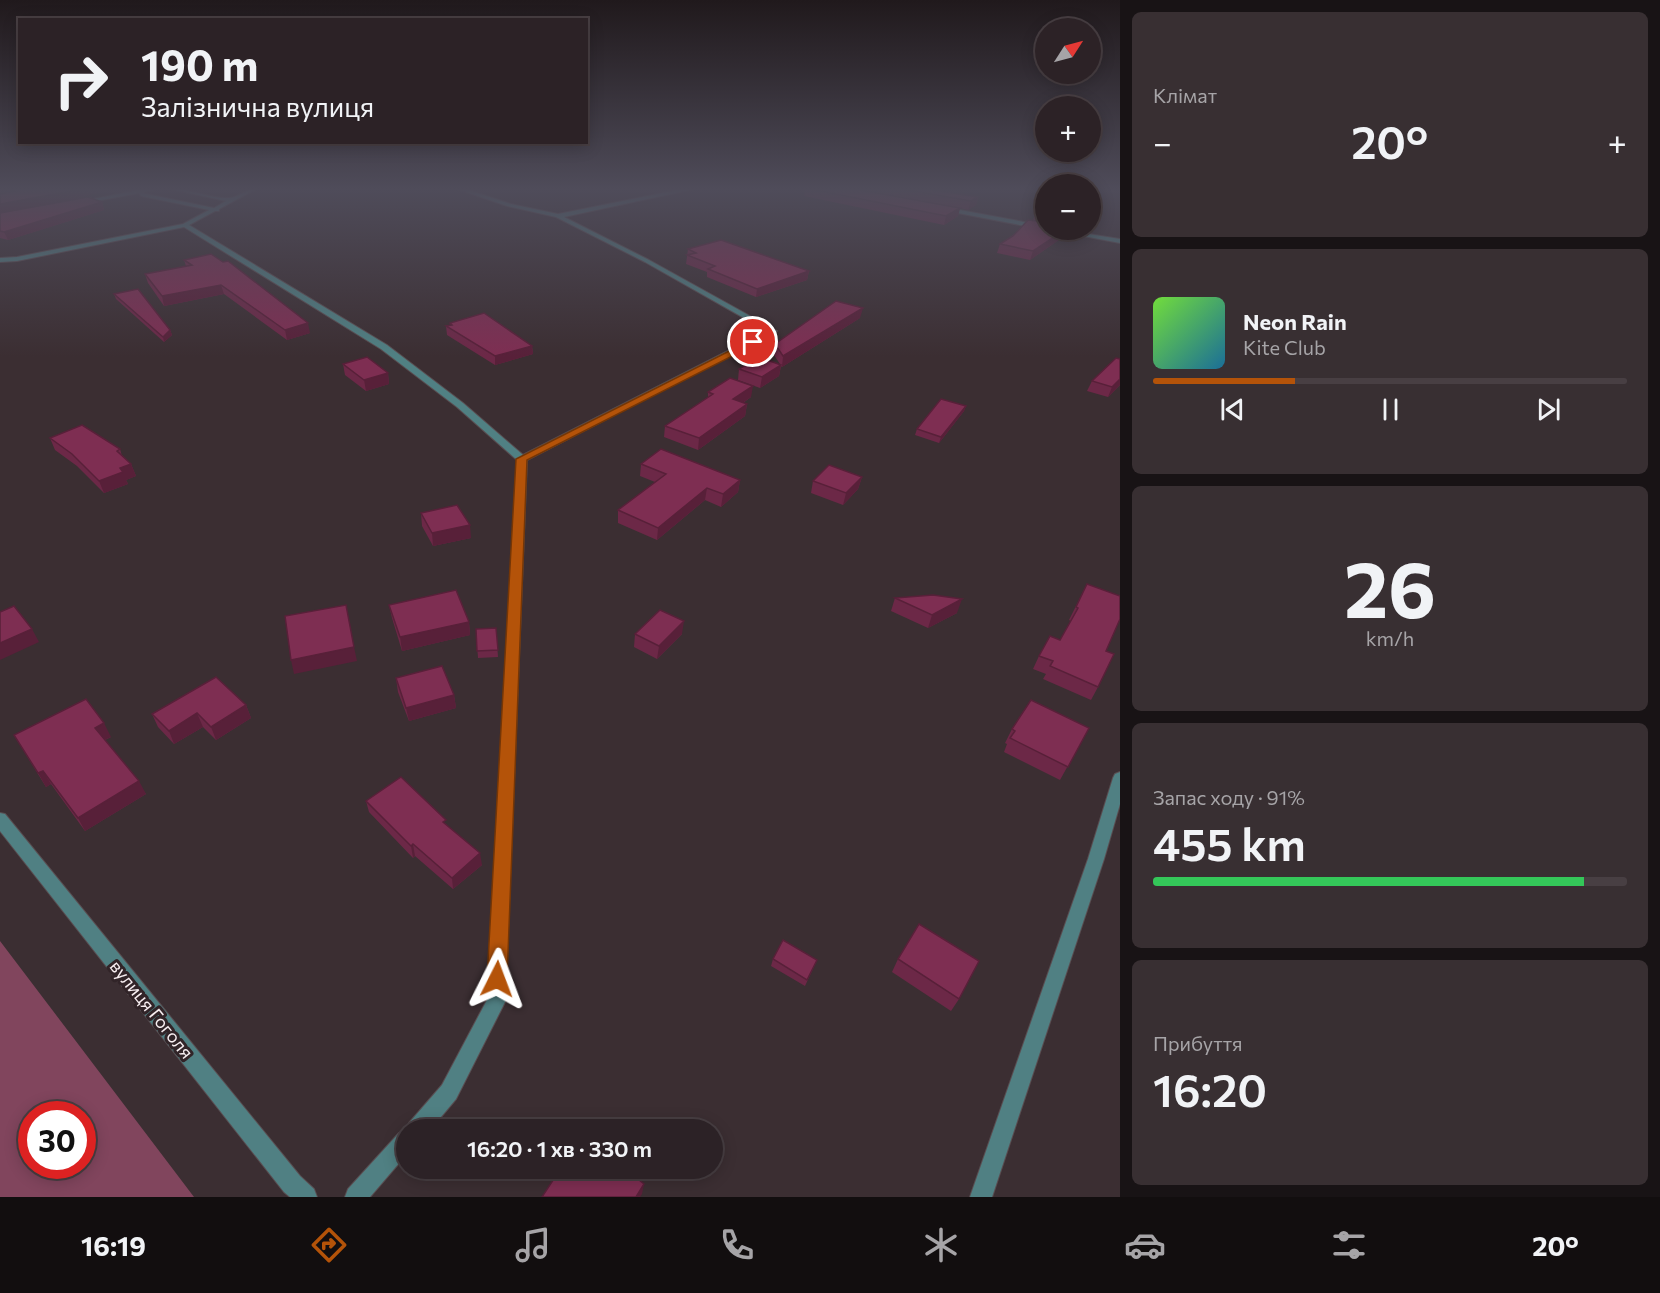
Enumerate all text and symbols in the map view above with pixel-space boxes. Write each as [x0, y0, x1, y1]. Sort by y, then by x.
north arrow [1035, 18, 1101, 84]
map controls [1035, 18, 1101, 240]
text: 190 m [141, 38, 259, 90]
icon: right [42, 42, 120, 120]
text: Клімат [1153, 83, 1217, 107]
text: Залізнична вулиця [141, 90, 374, 123]
button: + [1035, 96, 1101, 162]
text: 20° [1351, 113, 1428, 168]
text: − [1153, 121, 1172, 162]
text: + [1608, 121, 1627, 162]
button: − [1035, 174, 1101, 240]
text: Neon Rain [1243, 308, 1347, 335]
pin [727, 316, 778, 367]
icon: arrive [736, 325, 769, 358]
text: Kite Club [1243, 335, 1326, 359]
icon: previous [1216, 393, 1249, 426]
icon: pause [1374, 393, 1407, 426]
icon: next [1532, 393, 1565, 426]
text: 26 [1344, 539, 1436, 634]
text: km/h [1366, 626, 1414, 650]
text: Запас ходу · 91% [1153, 785, 1305, 809]
text: 455 km [1153, 815, 1306, 870]
position arrow [465, 947, 529, 1011]
street label: вулиця Гоголя [106, 955, 198, 1063]
text: Прибуття [1153, 1031, 1243, 1055]
text: 16:20 [1153, 1061, 1267, 1116]
speed limit sign: 30 [18, 1101, 96, 1179]
text: 16:20 · 1 хв · 330 m [467, 1135, 652, 1162]
icon: directions [308, 1224, 350, 1266]
icon: music [512, 1224, 554, 1266]
icon: phone [716, 1224, 758, 1266]
icon: climate [920, 1224, 962, 1266]
icon: car [1124, 1224, 1166, 1266]
icon: filters [1328, 1224, 1370, 1266]
text: 16:19 [81, 1229, 146, 1262]
text: 20° [1532, 1229, 1579, 1262]

